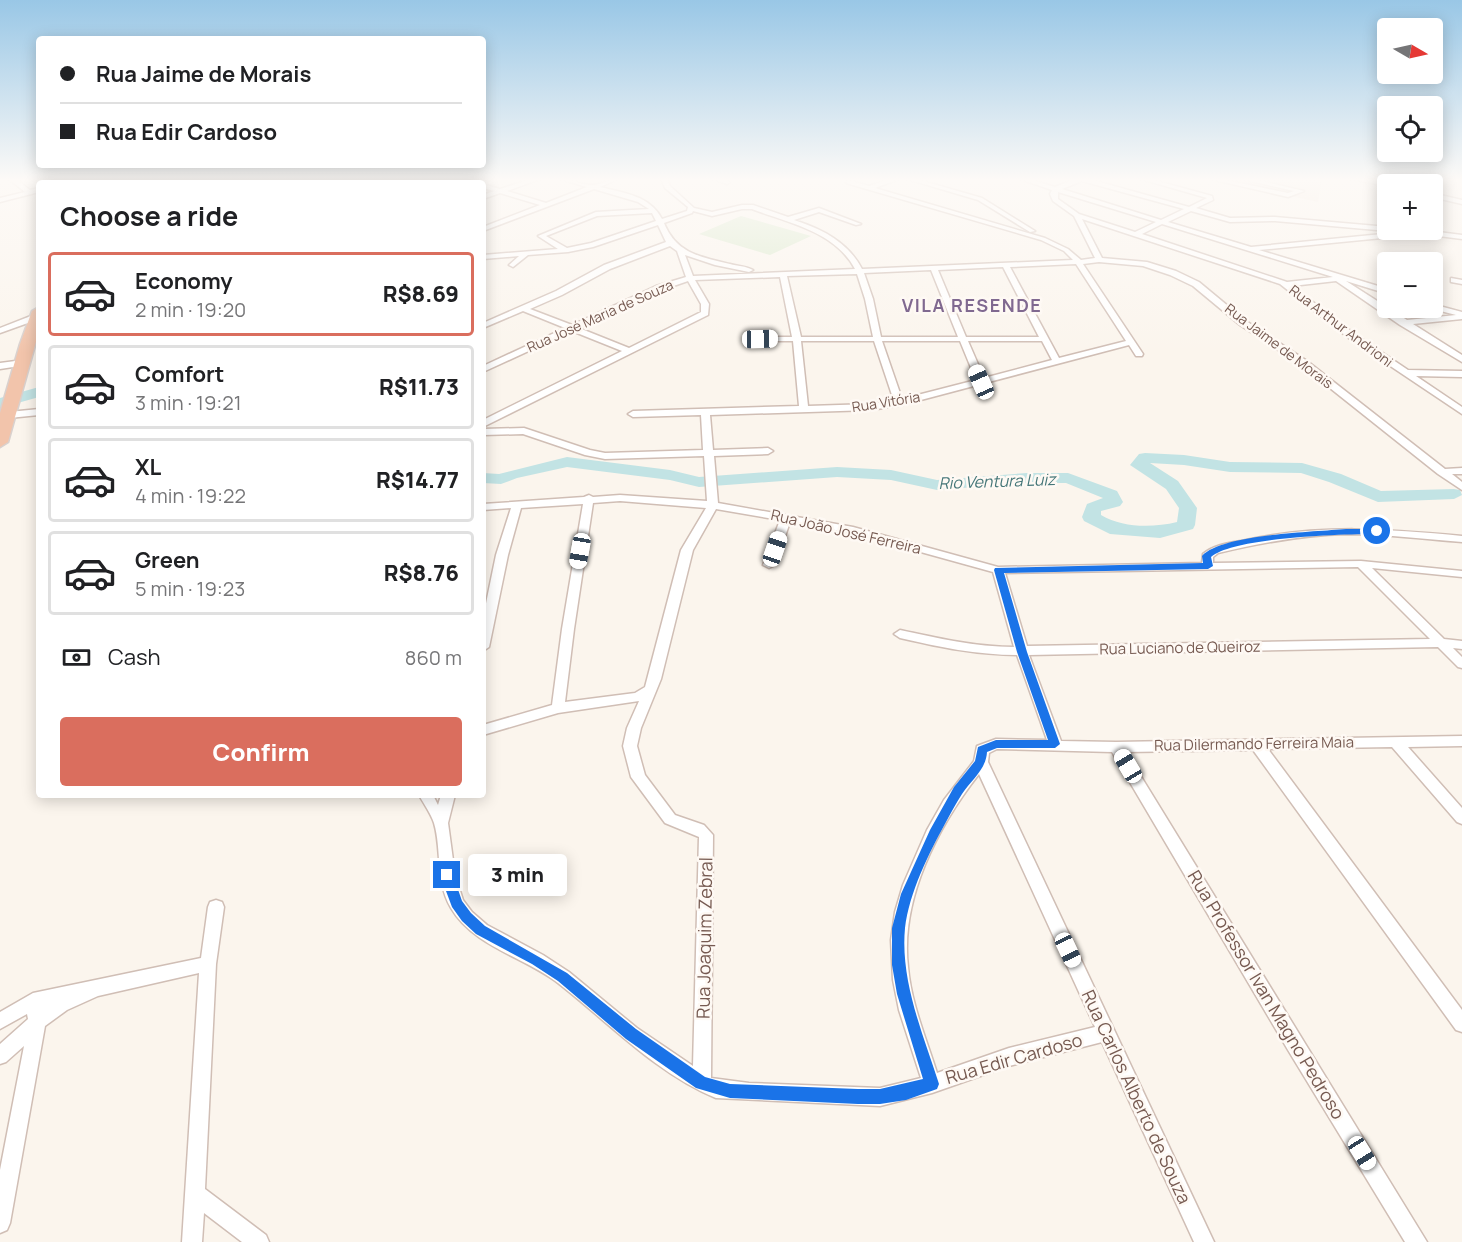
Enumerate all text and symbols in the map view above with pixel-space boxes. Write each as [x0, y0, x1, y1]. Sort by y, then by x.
north arrow [1377, 18, 1443, 84]
map controls [1377, 18, 1443, 318]
text: Rua Jaime de Morais [96, 59, 311, 89]
button: locate [1377, 96, 1443, 162]
text: Rua Edir Cardoso [96, 117, 277, 147]
button: + [1377, 174, 1443, 240]
text: Choose a ride [60, 197, 238, 234]
button: − [1377, 252, 1443, 318]
text: Economy [135, 266, 233, 296]
icon: car [63, 267, 117, 321]
street label: Rua José Maria de Souza [524, 275, 676, 356]
text: R$8.69 [383, 279, 459, 309]
street label: Rua Arthur Andrioni [1286, 280, 1397, 371]
district label: VILA RESENDE [902, 293, 1042, 317]
text: 2 min · 19:20 [135, 296, 246, 323]
street label: Rua Jaime de Morais [1221, 299, 1337, 392]
car [742, 330, 778, 348]
text: Comfort [135, 359, 224, 389]
icon: car [63, 360, 117, 414]
car [965, 362, 997, 402]
text: R$11.73 [379, 372, 459, 402]
street label: Rua Vitória [850, 387, 921, 416]
text: 3 min · 19:21 [135, 389, 242, 416]
text: XL [135, 452, 161, 482]
icon: car [63, 453, 117, 507]
text: R$14.77 [376, 465, 459, 495]
water label: Rio Ventura Luiz [938, 468, 1057, 494]
text: 4 min · 19:22 [135, 482, 246, 509]
street label: Rua João José Ferreira [769, 504, 923, 559]
route start [1363, 517, 1390, 544]
car [761, 529, 789, 569]
car [568, 532, 592, 570]
text: Green [135, 545, 200, 575]
icon: car [63, 546, 117, 600]
text: R$8.76 [384, 558, 459, 588]
text: 5 min · 19:23 [135, 575, 245, 602]
street label: Rua Luciano de Queiroz [1099, 636, 1261, 659]
icon: cash [60, 641, 93, 674]
text: Cash [108, 642, 161, 672]
text: 860 m [405, 644, 462, 671]
button: Confirm [60, 717, 462, 786]
street label: Rua Dilermando Ferreira Maia [1154, 731, 1354, 756]
car [1111, 746, 1145, 786]
callout: 3 min [468, 854, 567, 896]
street label: Rua Joaquim Zebral [691, 857, 717, 1019]
route end [433, 861, 460, 888]
text: 3 min [491, 861, 544, 888]
street label: Rua Professor Ivan Magno Pedroso [1183, 866, 1351, 1123]
car [1052, 930, 1084, 970]
street label: Rua Carlos Alberto de Souza [1077, 986, 1197, 1207]
street label: Rua Edir Cardoso [942, 1027, 1085, 1089]
car [1345, 1133, 1379, 1173]

